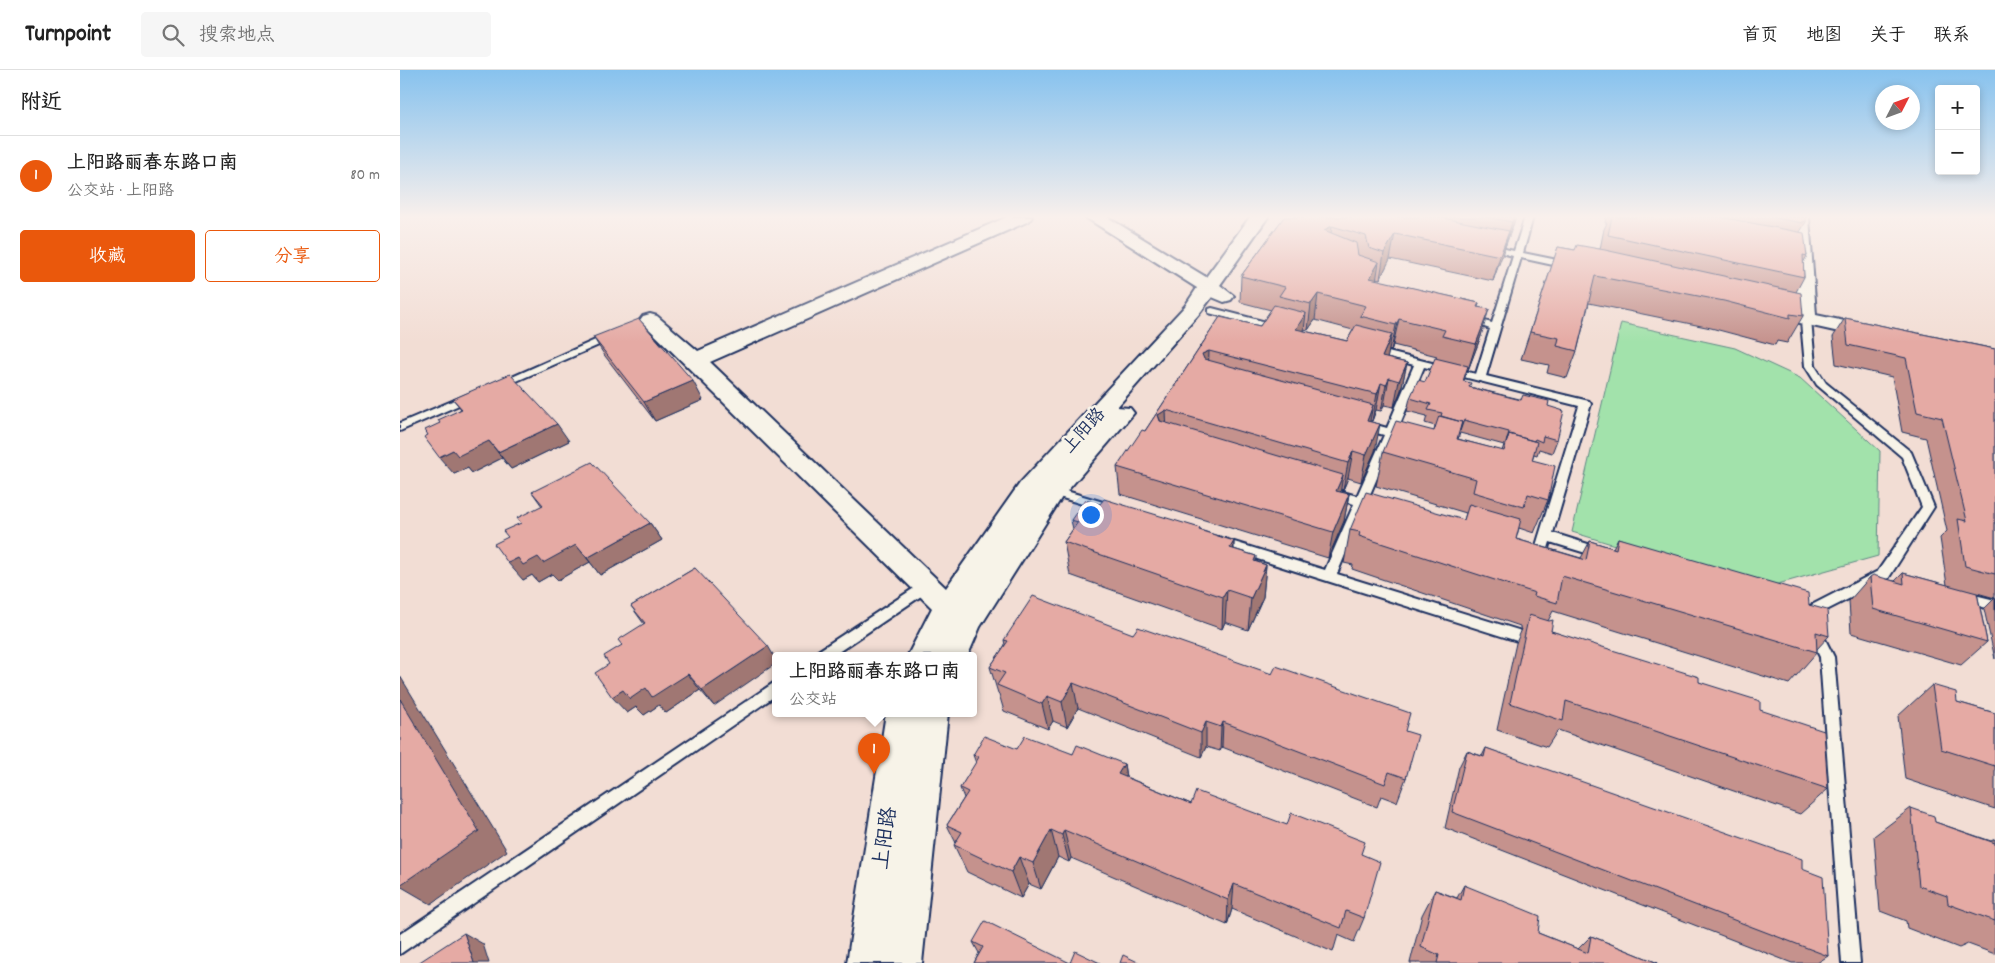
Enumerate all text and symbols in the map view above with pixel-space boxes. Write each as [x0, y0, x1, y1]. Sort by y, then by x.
search box [141, 12, 491, 57]
text: Turnpoint [25, 18, 111, 52]
icon: search [159, 21, 187, 49]
text: 搜索地点 [199, 23, 275, 50]
text: 首页 [1742, 24, 1778, 49]
text: 地图 [1806, 24, 1842, 49]
text: 关于 [1870, 24, 1906, 49]
text: 联系 [1934, 24, 1970, 49]
north arrow [1875, 85, 1920, 130]
map controls [1935, 85, 1980, 175]
button: + [1935, 85, 1980, 130]
text: 附近 [20, 89, 62, 119]
button: − [1935, 130, 1980, 175]
text: 上阳路丽春东路口南 [67, 151, 238, 178]
text: 1 [34, 164, 38, 187]
text: 80 m [350, 164, 380, 187]
text: 公交站 · 上阳路 [67, 180, 174, 203]
button: 收藏 [20, 230, 195, 282]
button: 分享 [205, 230, 380, 282]
street label: 上阳路 [1058, 403, 1112, 460]
your location [1078, 502, 1104, 528]
popup [772, 652, 977, 717]
text: 上阳路丽春东路口南 [789, 660, 960, 687]
text: 公交站 [789, 689, 837, 712]
pin: 1 [858, 733, 890, 774]
street label: 上阳路 [868, 805, 906, 872]

